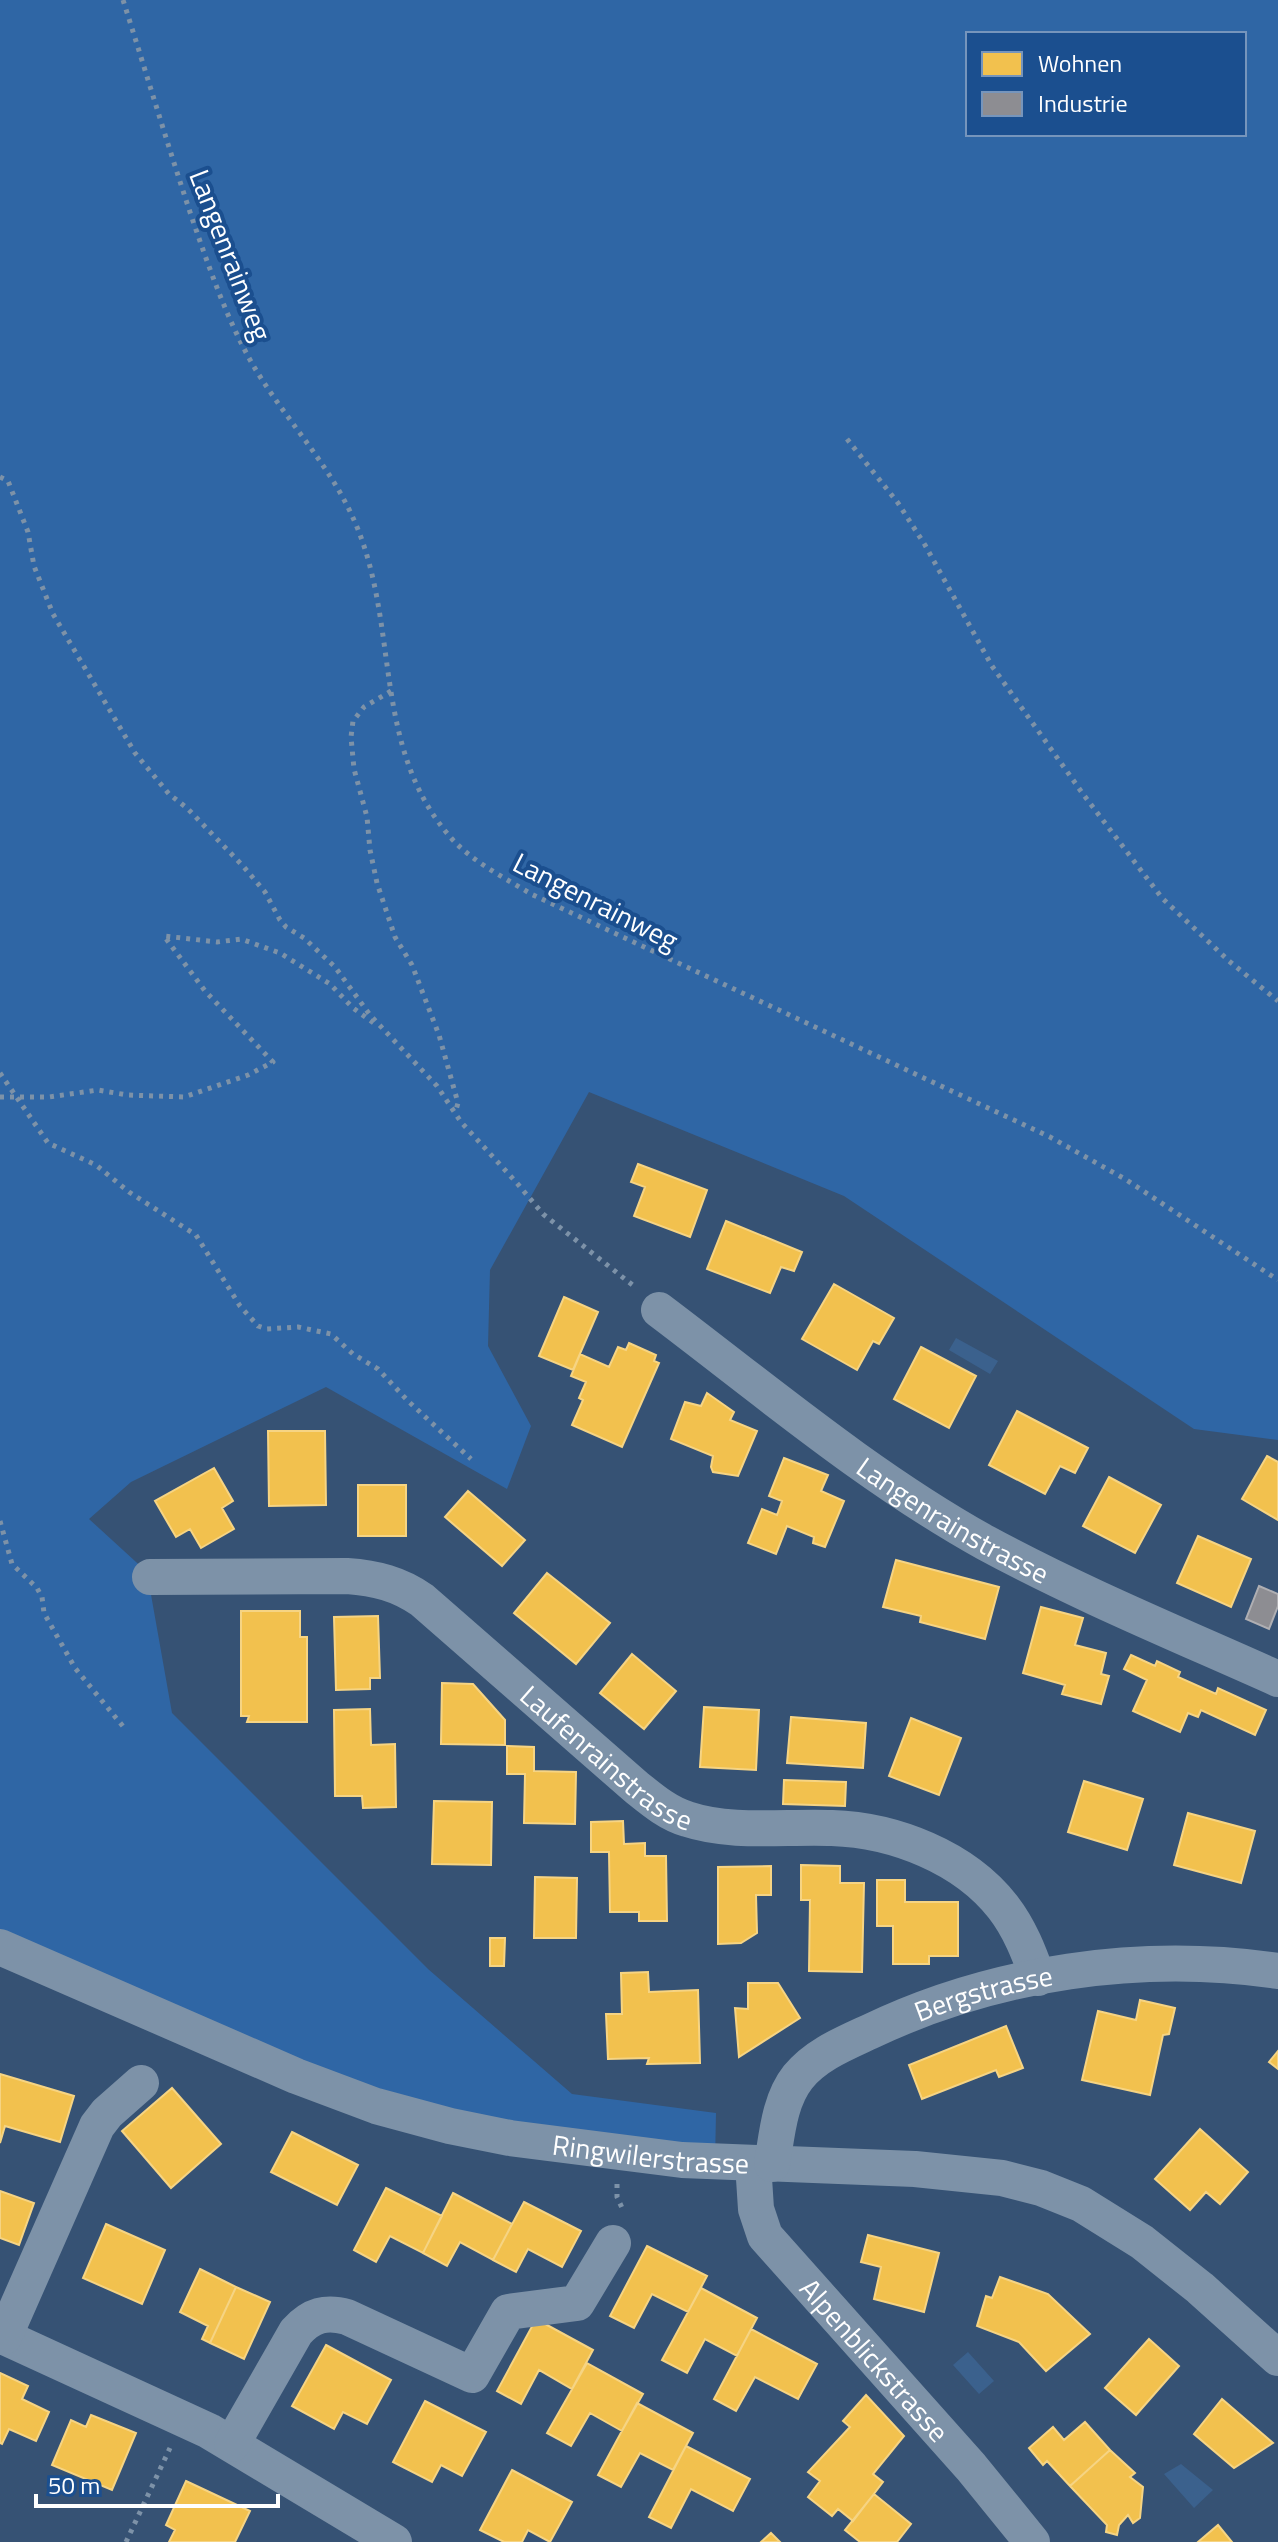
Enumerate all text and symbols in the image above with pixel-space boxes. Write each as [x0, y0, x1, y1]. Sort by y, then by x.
legend [966, 32, 1246, 136]
text: Wohnen [1038, 45, 1122, 81]
text: Industrie [1038, 85, 1128, 121]
street label: Langenrainweg [179, 163, 283, 347]
street label: Langenrainweg [506, 841, 686, 961]
street label: Langenrainstrasse [848, 1445, 1057, 1594]
street label: Laufenrainstrasse [511, 1674, 698, 1841]
street label: Bergstrasse [908, 1953, 1056, 2032]
street label: Ringwilerstrasse [550, 2122, 750, 2184]
street label: Alpenblickstrasse [790, 2268, 960, 2451]
scale bar [36, 2458, 278, 2508]
text: 50 m [48, 2467, 100, 2503]

